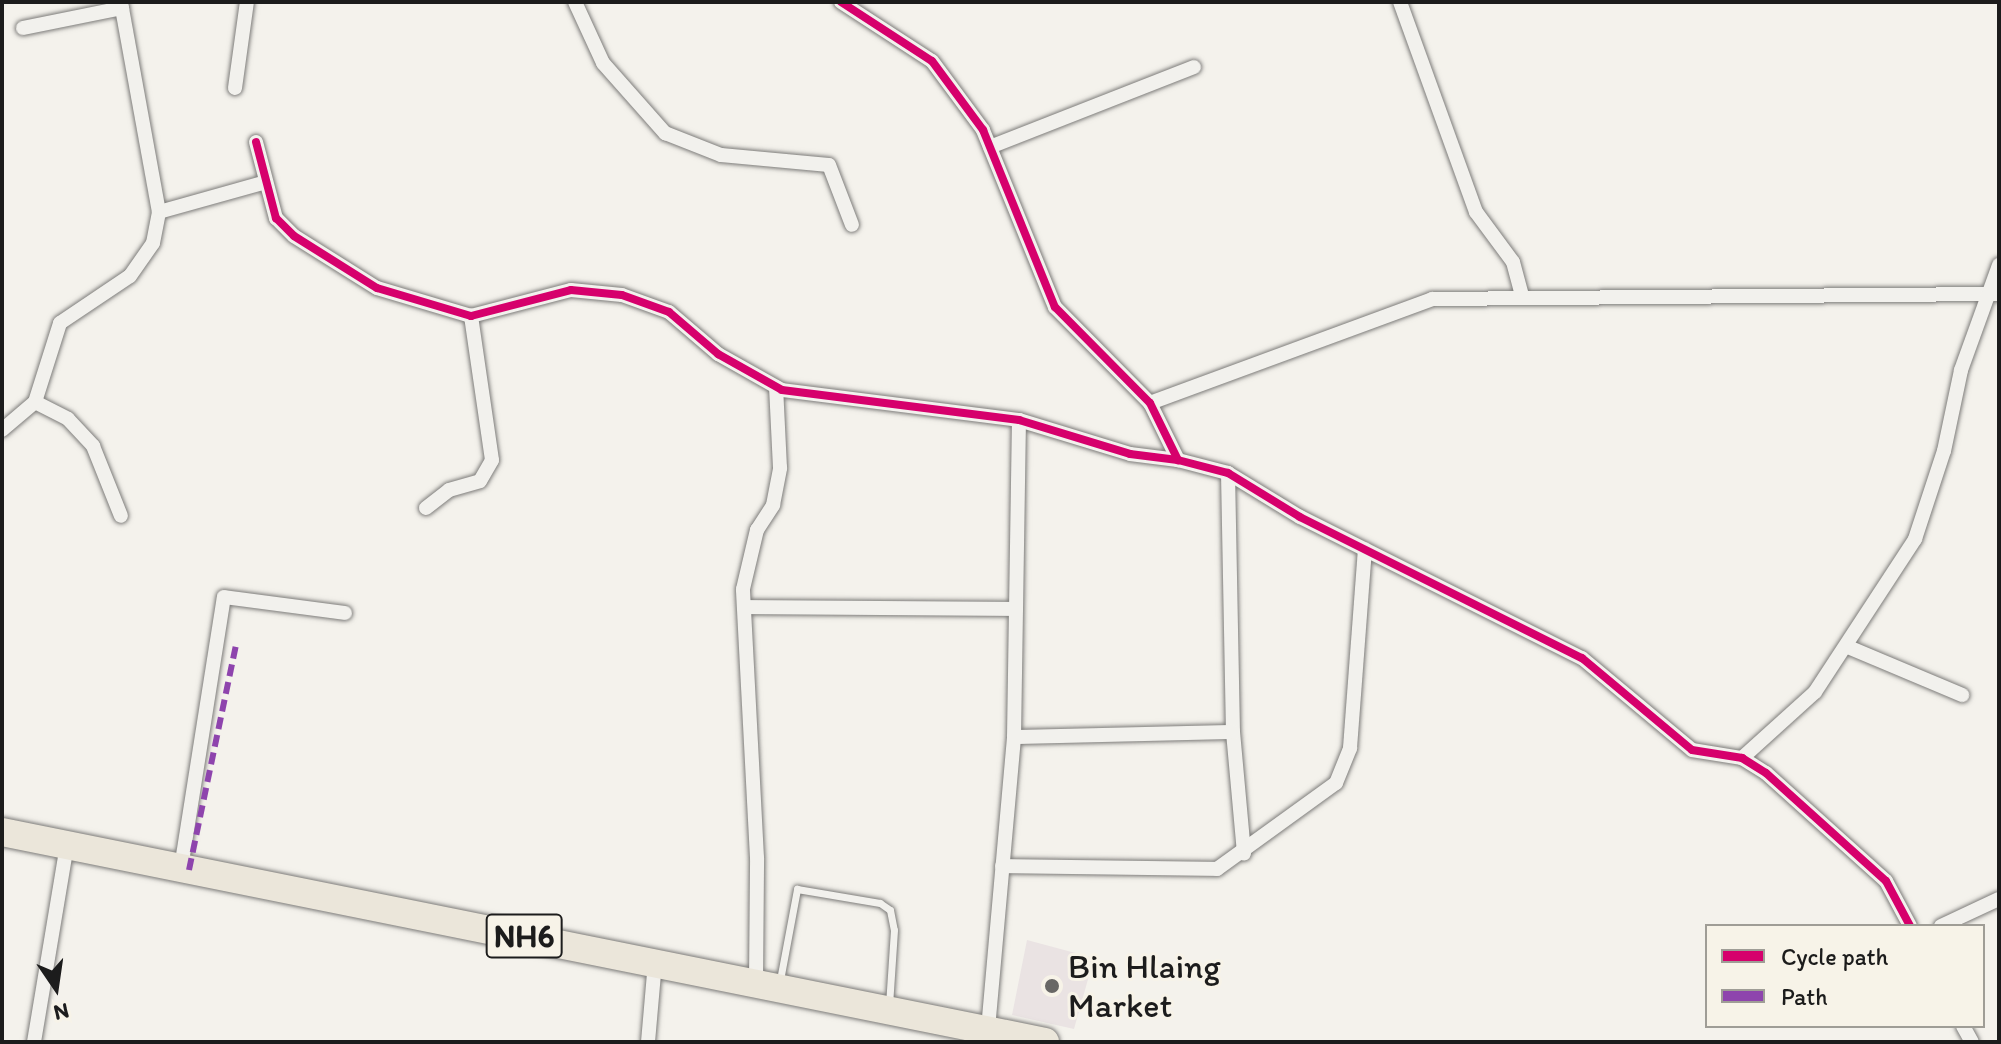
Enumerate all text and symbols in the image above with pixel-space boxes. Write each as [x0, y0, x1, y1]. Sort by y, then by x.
road number: NH6 [484, 908, 564, 964]
legend [1705, 924, 1985, 1028]
text: Cycle path [1781, 942, 1888, 971]
place label: Bin Hlaing Market [1068, 946, 1221, 1026]
north arrow [16, 948, 96, 1028]
marker: Bin Hlaing Market [1043, 977, 1061, 995]
text: Path [1781, 982, 1828, 1011]
text: N [51, 997, 72, 1027]

